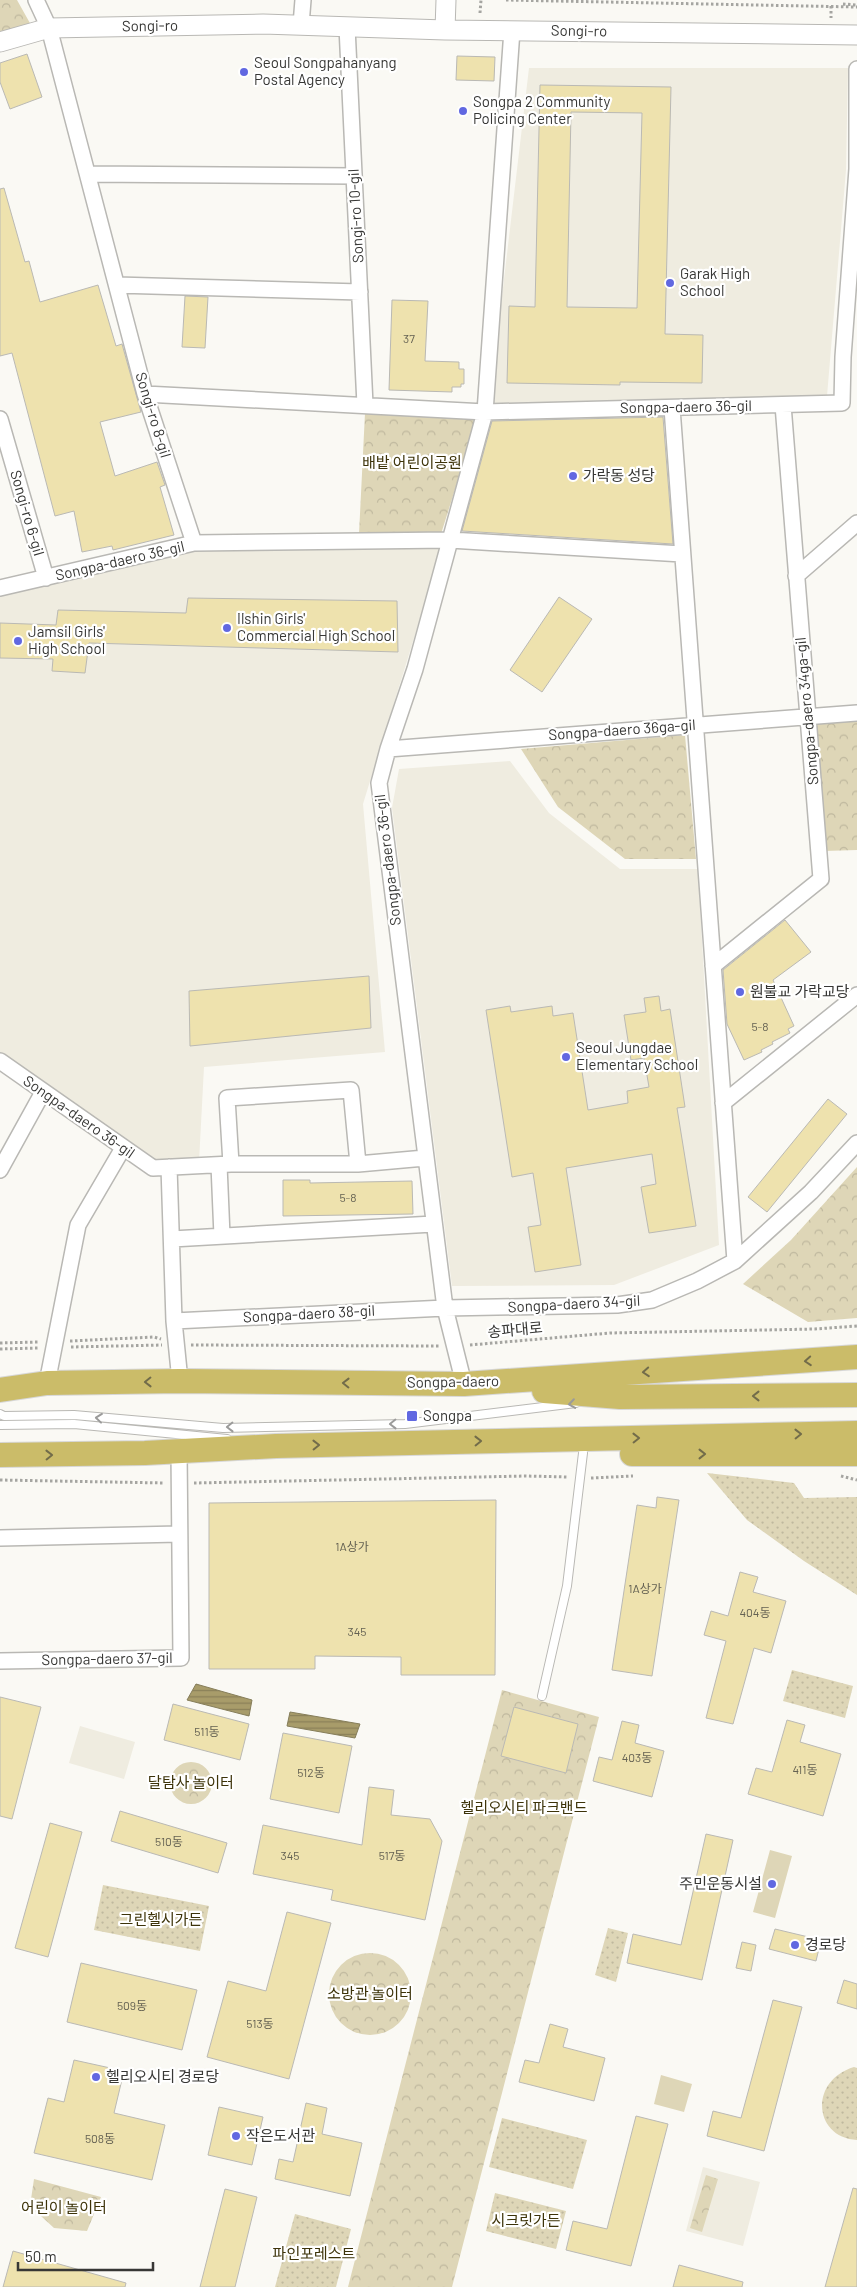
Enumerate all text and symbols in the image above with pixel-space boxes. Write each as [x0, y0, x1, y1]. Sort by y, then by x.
street label: Songi-ro [122, 16, 178, 34]
street label: Songi-ro [551, 21, 607, 39]
place label: Seoul Songpahanyang Postal Agency [254, 53, 397, 88]
marker: Seoul Songpahanyang Postal Agency [238, 66, 250, 78]
place label: Songpa 2 Community Policing Center [473, 92, 611, 127]
marker: Songpa 2 Community Policing Center [457, 105, 469, 117]
street label: Songi-ro 10-gil [344, 169, 366, 264]
place label: Garak High School [680, 264, 750, 299]
marker: Garak High School [664, 277, 676, 289]
house number: 37 [403, 331, 415, 345]
street label: Songi-ro 8-gil [132, 370, 175, 460]
street label: Songpa-daero 36-gil [620, 396, 752, 416]
park label: 배밭 어린이공원 [362, 453, 462, 471]
place label: 가락동 성당 [583, 466, 655, 484]
street label: Songi-ro 6-gil [7, 468, 49, 558]
marker: 가락동 성당 [567, 470, 579, 482]
street label: Songpa-daero 36-gil [53, 536, 186, 584]
place label: Ilshin Girls' Commercial High School [237, 609, 395, 644]
place label: Jamsil Girls' High School [28, 622, 105, 657]
marker: Ilshin Girls' Commercial High School [221, 622, 233, 634]
marker: Jamsil Girls' High School [12, 635, 24, 647]
street label: Songpa-daero 34ga-gil [791, 636, 821, 786]
street label: Songpa-daero 36ga-gil [548, 715, 696, 743]
street label: Songpa-daero 36-gil [370, 794, 404, 927]
place label: 원불교 가락교당 [750, 982, 850, 1000]
marker: 원불교 가락교당 [734, 986, 746, 998]
house number: 5-8 [751, 1019, 769, 1033]
place label: Seoul Jungdae Elementary School [576, 1038, 698, 1073]
marker: Seoul Jungdae Elementary School [560, 1051, 572, 1063]
street label: Songpa-daero 36-gil [20, 1071, 139, 1161]
house number: 5-8 [339, 1190, 357, 1204]
street label: Songpa-daero 34-gil [507, 1291, 641, 1315]
street label: Songpa-daero 38-gil [243, 1301, 375, 1325]
street label: 송파대로 [487, 1318, 543, 1340]
one-way arrow [804, 1355, 812, 1366]
one-way arrow [642, 1366, 650, 1377]
street label: Songpa-daero [407, 1371, 499, 1391]
one-way arrow [144, 1376, 152, 1387]
one-way arrow [341, 1378, 349, 1388]
one-way arrow [752, 1391, 760, 1401]
one-way arrow [567, 1398, 575, 1409]
place label: Songpa [423, 1406, 472, 1424]
marker: Songpa [405, 1409, 419, 1423]
one-way arrow [95, 1412, 103, 1423]
one-way arrow [389, 1419, 396, 1429]
one-way arrow [226, 1422, 234, 1432]
one-way arrow [795, 1429, 803, 1439]
one-way arrow [632, 1432, 640, 1443]
one-way arrow [475, 1436, 483, 1446]
one-way arrow [312, 1440, 320, 1450]
one-way arrow [698, 1449, 706, 1459]
one-way arrow [45, 1450, 53, 1460]
house number: 1A상가 [335, 1539, 369, 1553]
house number: 1A상가 [628, 1581, 662, 1595]
house number: 404동 [739, 1605, 771, 1619]
house number: 345 [348, 1624, 366, 1638]
street label: Songpa-daero 37-gil [41, 1648, 173, 1668]
house number: 511동 [194, 1724, 220, 1738]
house number: 403동 [622, 1750, 652, 1764]
house number: 411동 [793, 1762, 817, 1776]
house number: 512동 [297, 1765, 325, 1779]
park label: 달탐사 놀이터 [148, 1773, 234, 1791]
park label: 헬리오시티 파크밴드 [460, 1798, 588, 1816]
house number: 510동 [155, 1834, 183, 1848]
house number: 345 [281, 1848, 299, 1862]
house number: 517동 [379, 1848, 405, 1862]
place label: 주민운동시설 [679, 1874, 762, 1892]
marker: 주민운동시설 [766, 1878, 778, 1890]
park label: 그린헬시가든 [120, 1910, 203, 1928]
place label: 경로당 [805, 1935, 847, 1953]
marker: 경로당 [789, 1939, 801, 1951]
park label: 소방관 놀이터 [327, 1984, 413, 2002]
house number: 509동 [117, 1998, 147, 2012]
house number: 513동 [246, 2016, 274, 2030]
place label: 헬리오시티 경로당 [106, 2067, 220, 2085]
marker: 헬리오시티 경로당 [90, 2071, 102, 2083]
place label: 작은도서관 [246, 2126, 315, 2144]
marker: 작은도서관 [230, 2130, 242, 2142]
house number: 508동 [85, 2131, 115, 2145]
park label: 어린이 놀이터 [21, 2198, 107, 2216]
park label: 시크릿가든 [491, 2211, 561, 2229]
scale bar [18, 2240, 152, 2272]
park label: 파인포레스트 [273, 2244, 356, 2262]
text: 50 m [25, 2247, 57, 2265]

